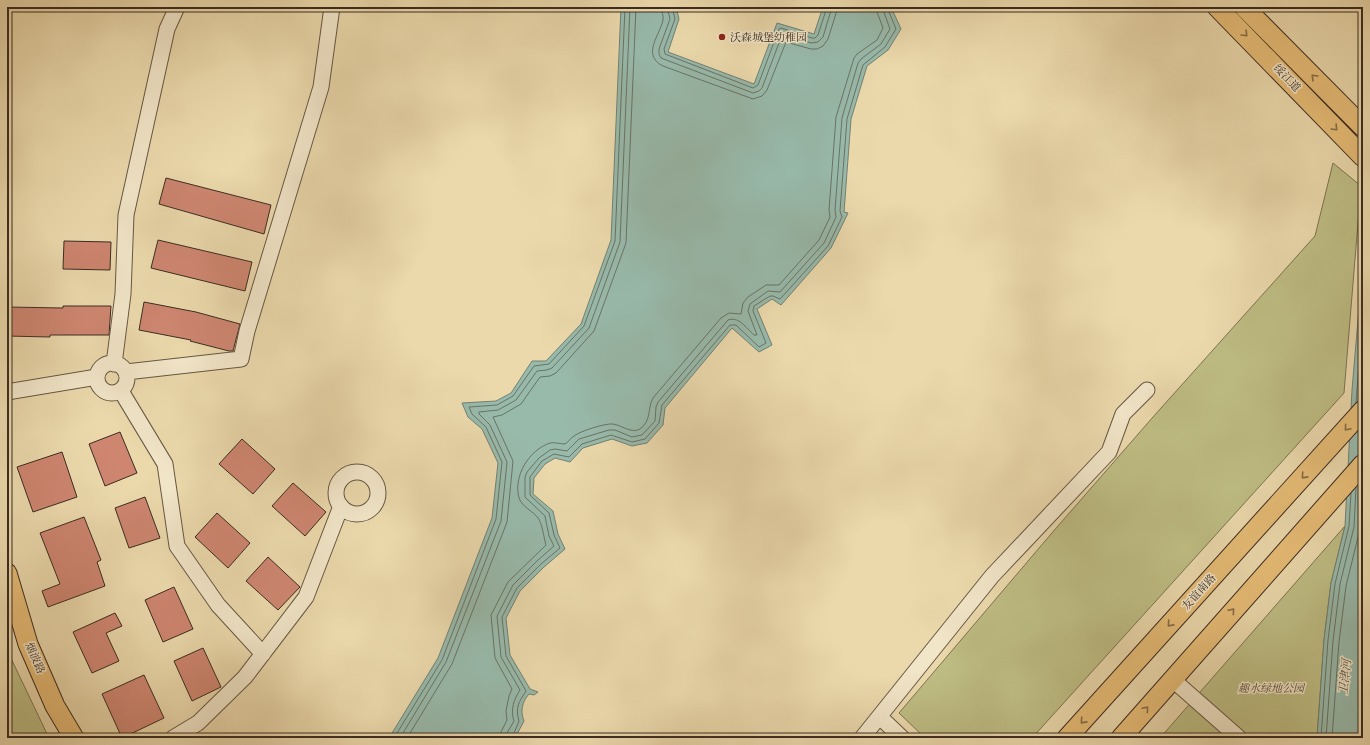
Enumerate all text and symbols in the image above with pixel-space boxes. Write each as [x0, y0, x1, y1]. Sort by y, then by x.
one-way arrow [1240, 29, 1247, 37]
place label: 沃森城堡幼稚园 [730, 31, 807, 44]
marker: 沃森城堡幼稚园 [717, 32, 727, 42]
street label: 绥江道 [1271, 62, 1303, 94]
one-way arrow [1311, 74, 1319, 82]
one-way arrow [1330, 123, 1338, 131]
one-way arrow [1344, 424, 1351, 431]
one-way arrow [1301, 471, 1309, 479]
street label: 友谊南路 [1179, 571, 1219, 613]
one-way arrow [1228, 608, 1235, 616]
one-way arrow [1167, 619, 1175, 627]
street label: 烟波路 [23, 640, 47, 676]
water label: 卫津河 [1336, 656, 1354, 696]
park label: 趣水绿地公园 [1238, 682, 1306, 695]
one-way arrow [1142, 706, 1149, 713]
one-way arrow [1080, 716, 1087, 723]

